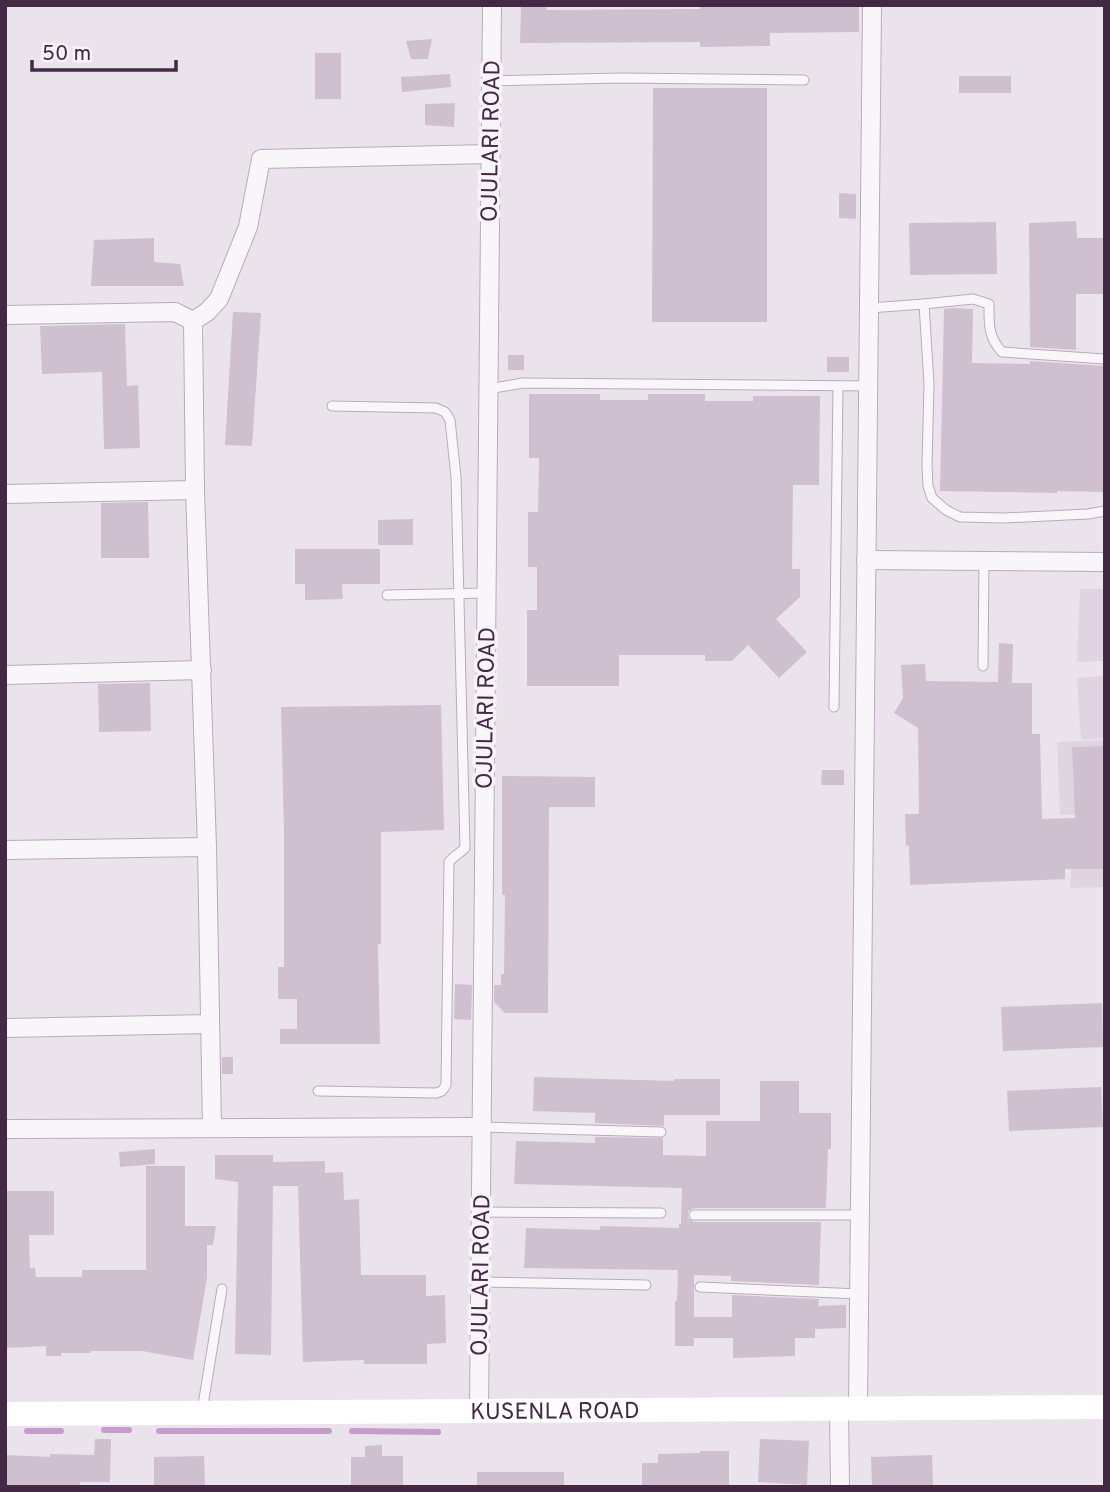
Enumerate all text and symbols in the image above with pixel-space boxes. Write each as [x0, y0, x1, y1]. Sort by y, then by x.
scale bar [32, 28, 175, 72]
text: 50 m [42, 41, 91, 68]
street label: OJULARI ROAD [477, 60, 508, 222]
street label: OJULARI ROAD [472, 627, 503, 789]
street label: OJULARI ROAD [467, 1194, 498, 1356]
street label: KUSENLA ROAD [470, 1398, 640, 1428]

